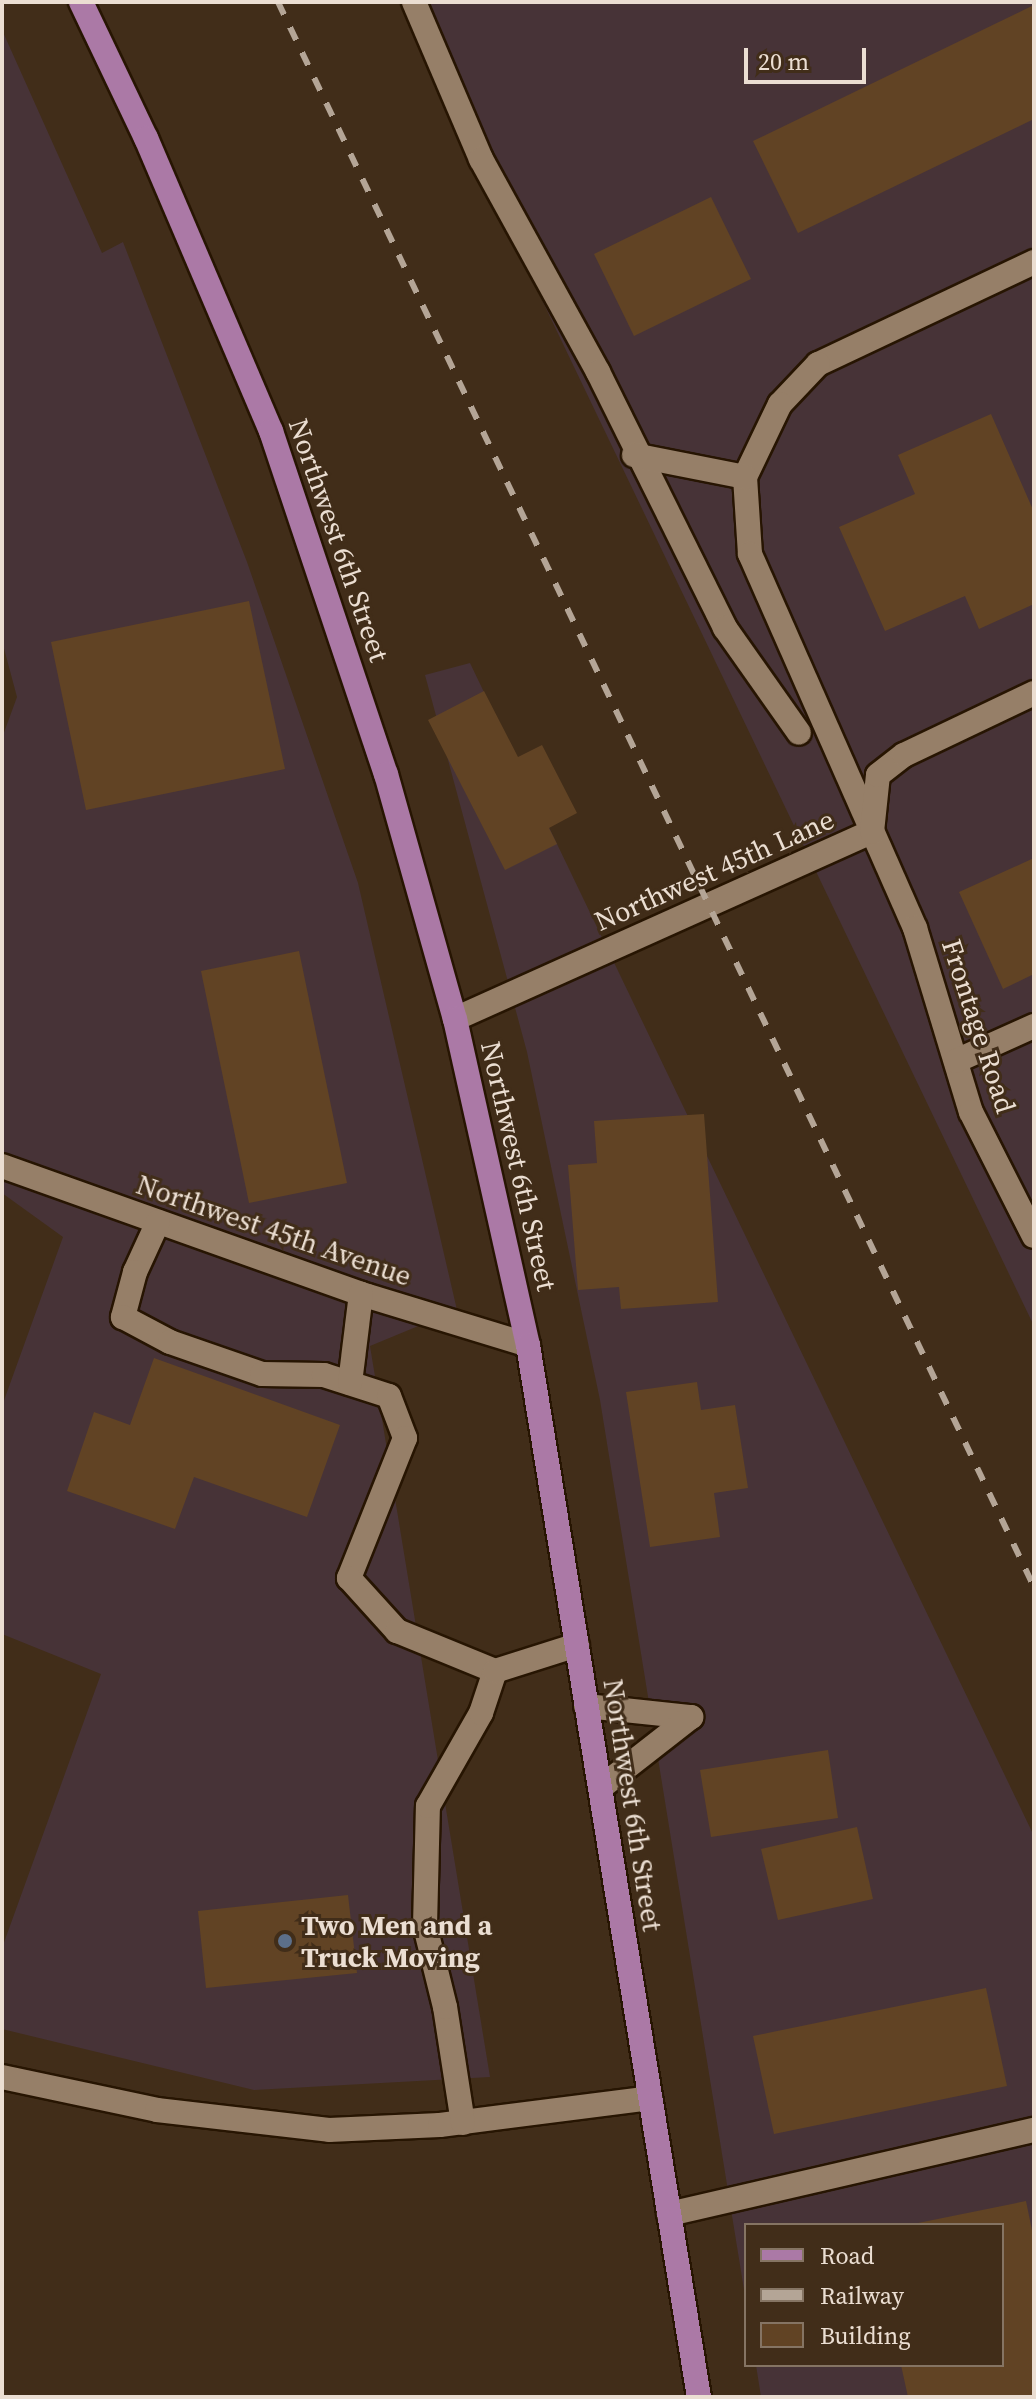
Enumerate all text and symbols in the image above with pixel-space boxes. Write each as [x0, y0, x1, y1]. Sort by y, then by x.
scale bar [748, 32, 870, 82]
text: 20 m [758, 45, 809, 78]
street label: Northwest 6th Street [282, 414, 396, 666]
street label: Northwest 45th Lane [589, 802, 839, 938]
street label: Frontage Road [935, 935, 1023, 1117]
street label: Northwest 6th Street [474, 1038, 564, 1294]
street label: Northwest 45th Avenue [132, 1167, 416, 1293]
street label: Northwest 6th Street [596, 1677, 670, 1933]
place label: Two Men and a Truck Moving [301, 1908, 492, 1974]
marker: Two Men and a Truck Moving [276, 1932, 294, 1950]
legend [744, 2223, 1004, 2367]
text: Road [820, 2239, 874, 2272]
text: Railway [820, 2279, 904, 2312]
text: Building [820, 2319, 911, 2352]

